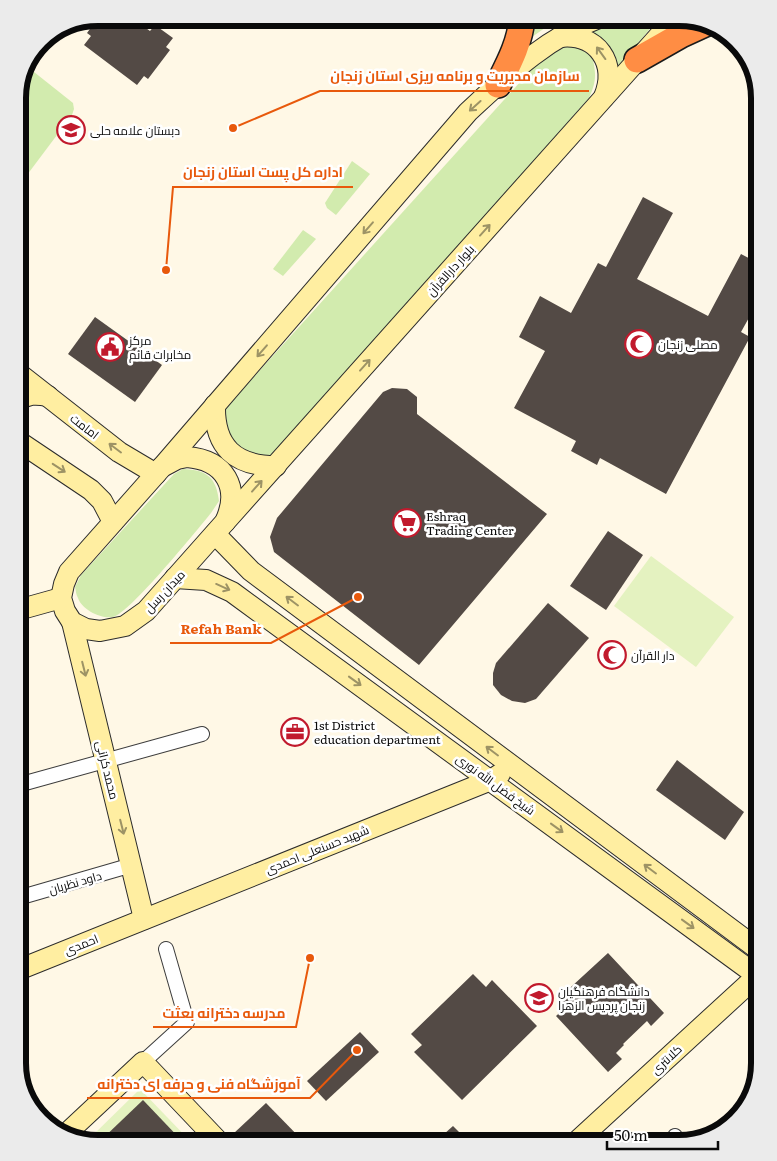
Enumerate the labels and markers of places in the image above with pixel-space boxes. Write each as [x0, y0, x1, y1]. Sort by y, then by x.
callout: سازمان مدیریت و برنامه ریزی استان زنجان [320, 62, 589, 91]
school or university icon: دبستان علامه حلی [56, 115, 86, 145]
place label: دبستان علامه حلی [90, 121, 180, 139]
callout: اداره کل پست استان زنجان [173, 158, 353, 187]
mosque icon: مصلی زنجان [624, 329, 654, 359]
place label: مرکز مخابرات قائم [128, 331, 191, 363]
public building icon: مرکز مخابرات قائم [95, 332, 125, 362]
place label: مصلی زنجان [658, 335, 718, 353]
place label: Eshraq Trading Center [426, 507, 514, 539]
supermarket icon: Eshraq Trading Center [392, 508, 422, 538]
callout: Refah Bank [170, 614, 271, 643]
mosque icon: دار القرآن [597, 640, 627, 670]
place label: دار القرآن [631, 646, 675, 664]
place label: 1st District education department [314, 716, 441, 748]
office icon: 1st District education department [280, 717, 310, 747]
place label: دانشگاه فرهنگیان زنجان پردیس الزهرا [558, 982, 650, 1015]
school or university icon: دانشگاه فرهنگیان زنجان پردیس الزهرا [524, 983, 554, 1013]
callout: مدرسه دخترانه بعثت [153, 998, 296, 1027]
callout: آموزشگاه فنی و حرفه ای دخترانه [87, 1069, 310, 1098]

